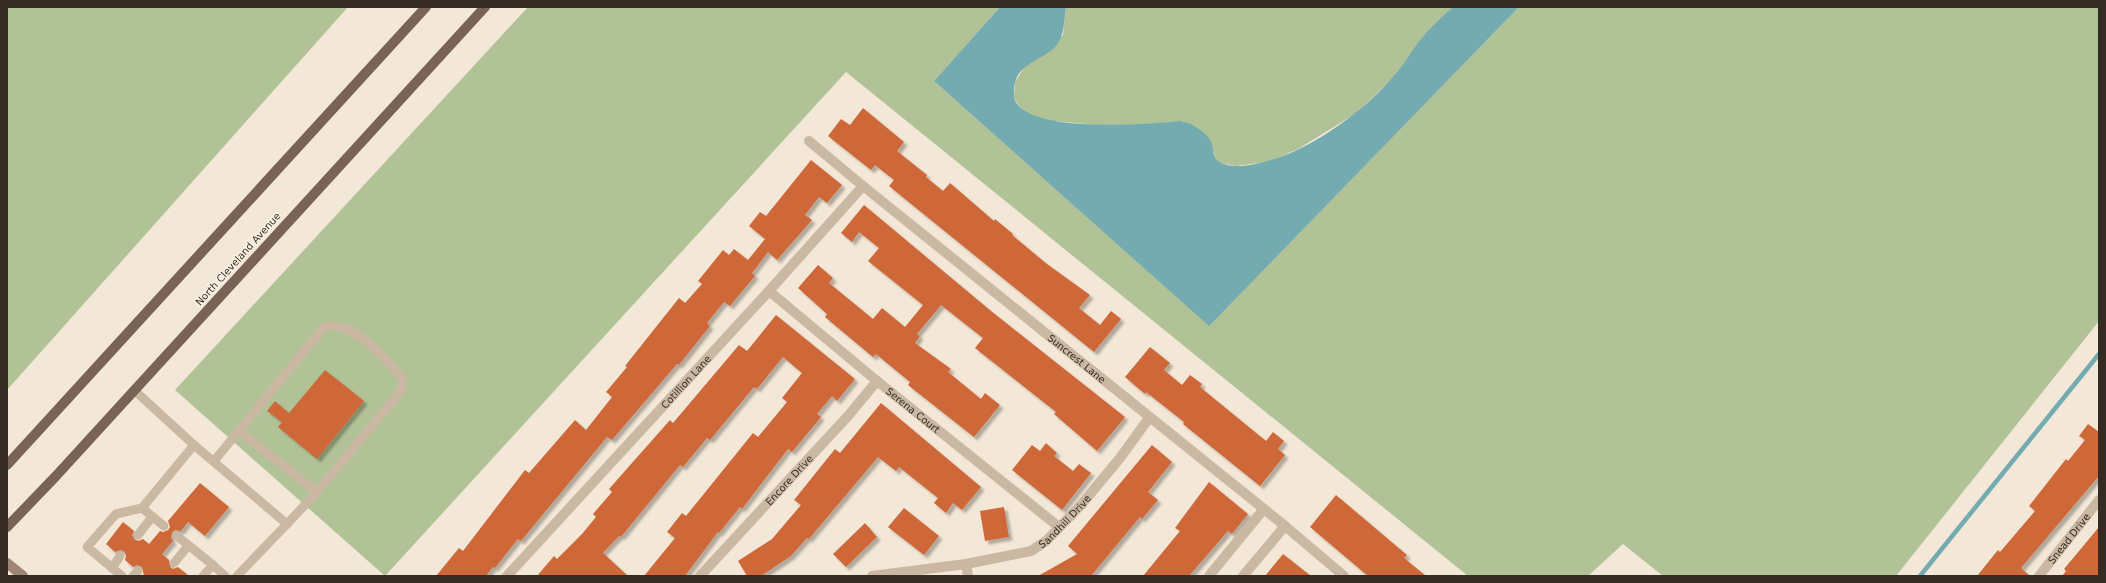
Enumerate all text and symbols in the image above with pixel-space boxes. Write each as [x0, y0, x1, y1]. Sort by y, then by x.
street label: North Cleveland Avenue [193, 210, 283, 308]
street label: Suncrest Lane [1046, 332, 1108, 385]
street label: Cotillion Lane [659, 353, 713, 410]
street label: Serena Court [884, 385, 942, 435]
street label: Encore Drive [763, 453, 815, 507]
street label: Sandhill Drive [1036, 493, 1093, 550]
street label: Snead Drive [2045, 511, 2092, 566]

